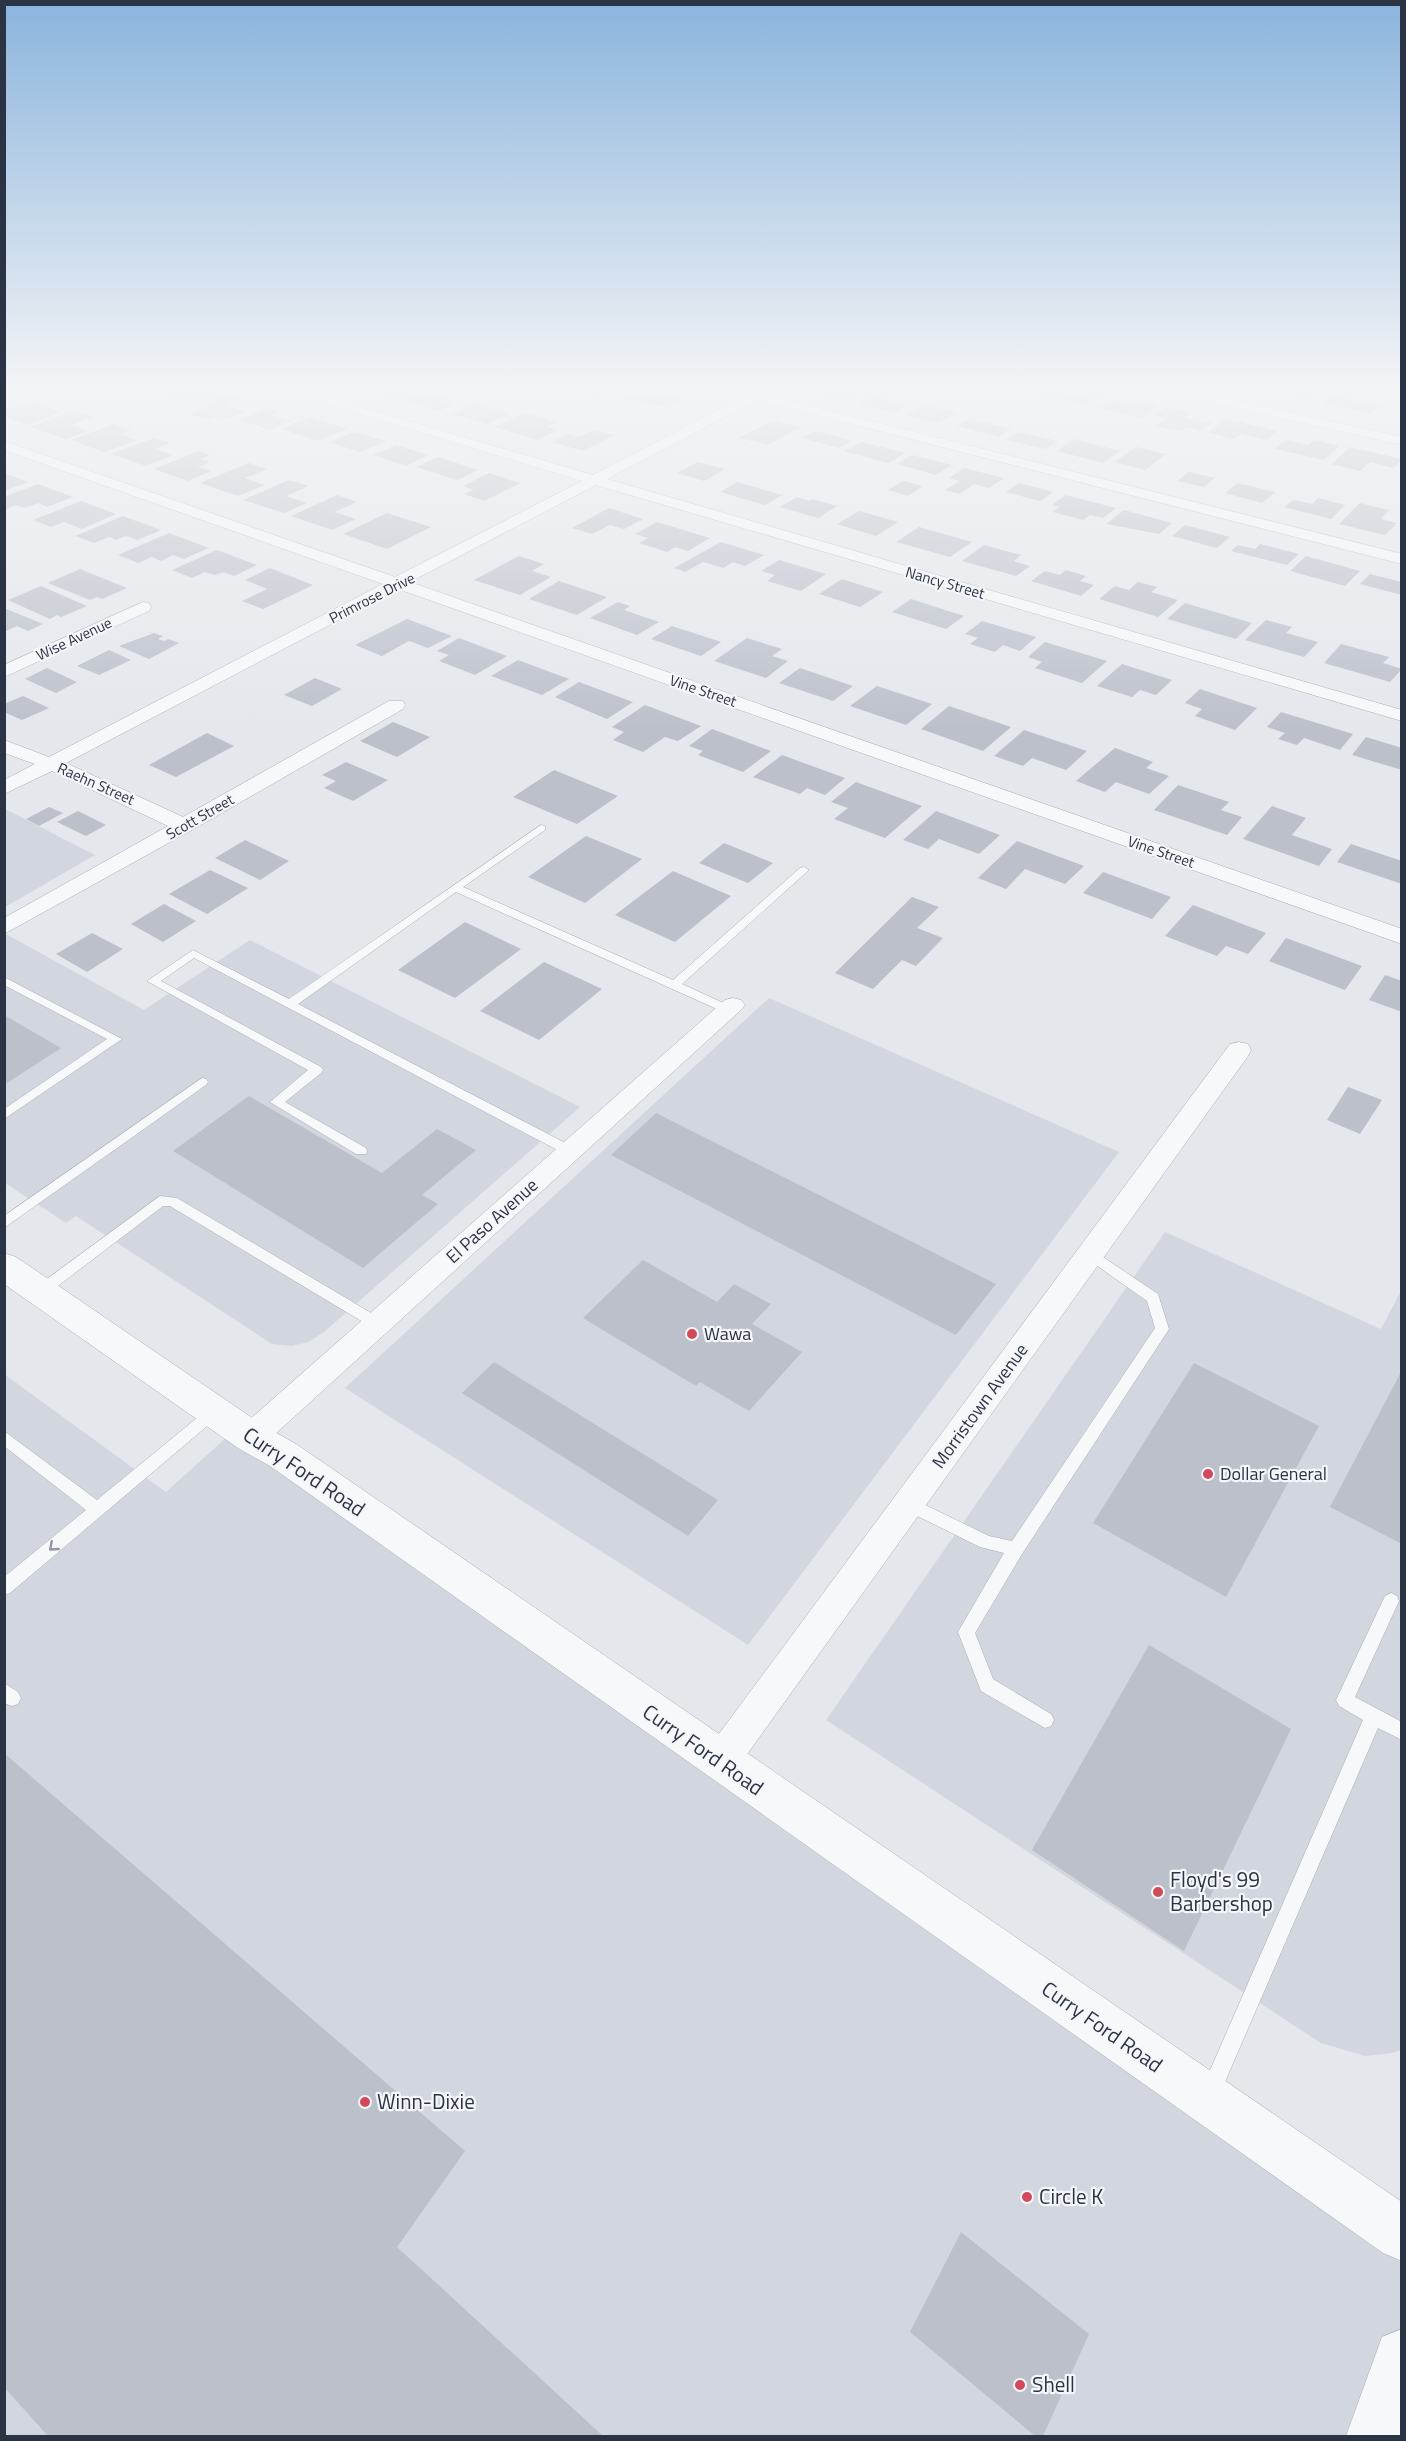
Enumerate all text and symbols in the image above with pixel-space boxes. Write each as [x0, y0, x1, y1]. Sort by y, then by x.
street label: Nancy Street [903, 560, 988, 605]
street label: Primrose Drive [325, 566, 419, 629]
street label: Wise Avenue [32, 611, 116, 666]
street label: Vine Street [667, 668, 741, 713]
street label: Raehn Street [54, 756, 139, 811]
street label: Scott Street [162, 788, 239, 845]
street label: Vine Street [1125, 829, 1199, 874]
street label: El Paso Avenue [440, 1172, 544, 1269]
place label: Wawa [704, 1320, 751, 1347]
marker: Wawa [685, 1327, 699, 1341]
street label: Morristown Avenue [925, 1338, 1034, 1474]
street label: Curry Ford Road [237, 1418, 372, 1524]
place label: Dollar General [1220, 1460, 1327, 1487]
marker: Dollar General [1201, 1467, 1215, 1481]
one-way arrow [49, 1540, 60, 1551]
street label: Curry Ford Road [636, 1695, 771, 1803]
place label: Floyd's 99 Barbershop [1170, 1863, 1273, 1919]
marker: Floyd's 99 Barbershop [1151, 1885, 1165, 1899]
street label: Curry Ford Road [1035, 1972, 1170, 2080]
place label: Winn-Dixie [377, 2085, 475, 2117]
marker: Winn-Dixie [358, 2095, 372, 2109]
place label: Circle K [1039, 2180, 1103, 2212]
marker: Circle K [1020, 2190, 1034, 2204]
place label: Shell [1032, 2368, 1075, 2400]
marker: Shell [1013, 2378, 1027, 2392]

